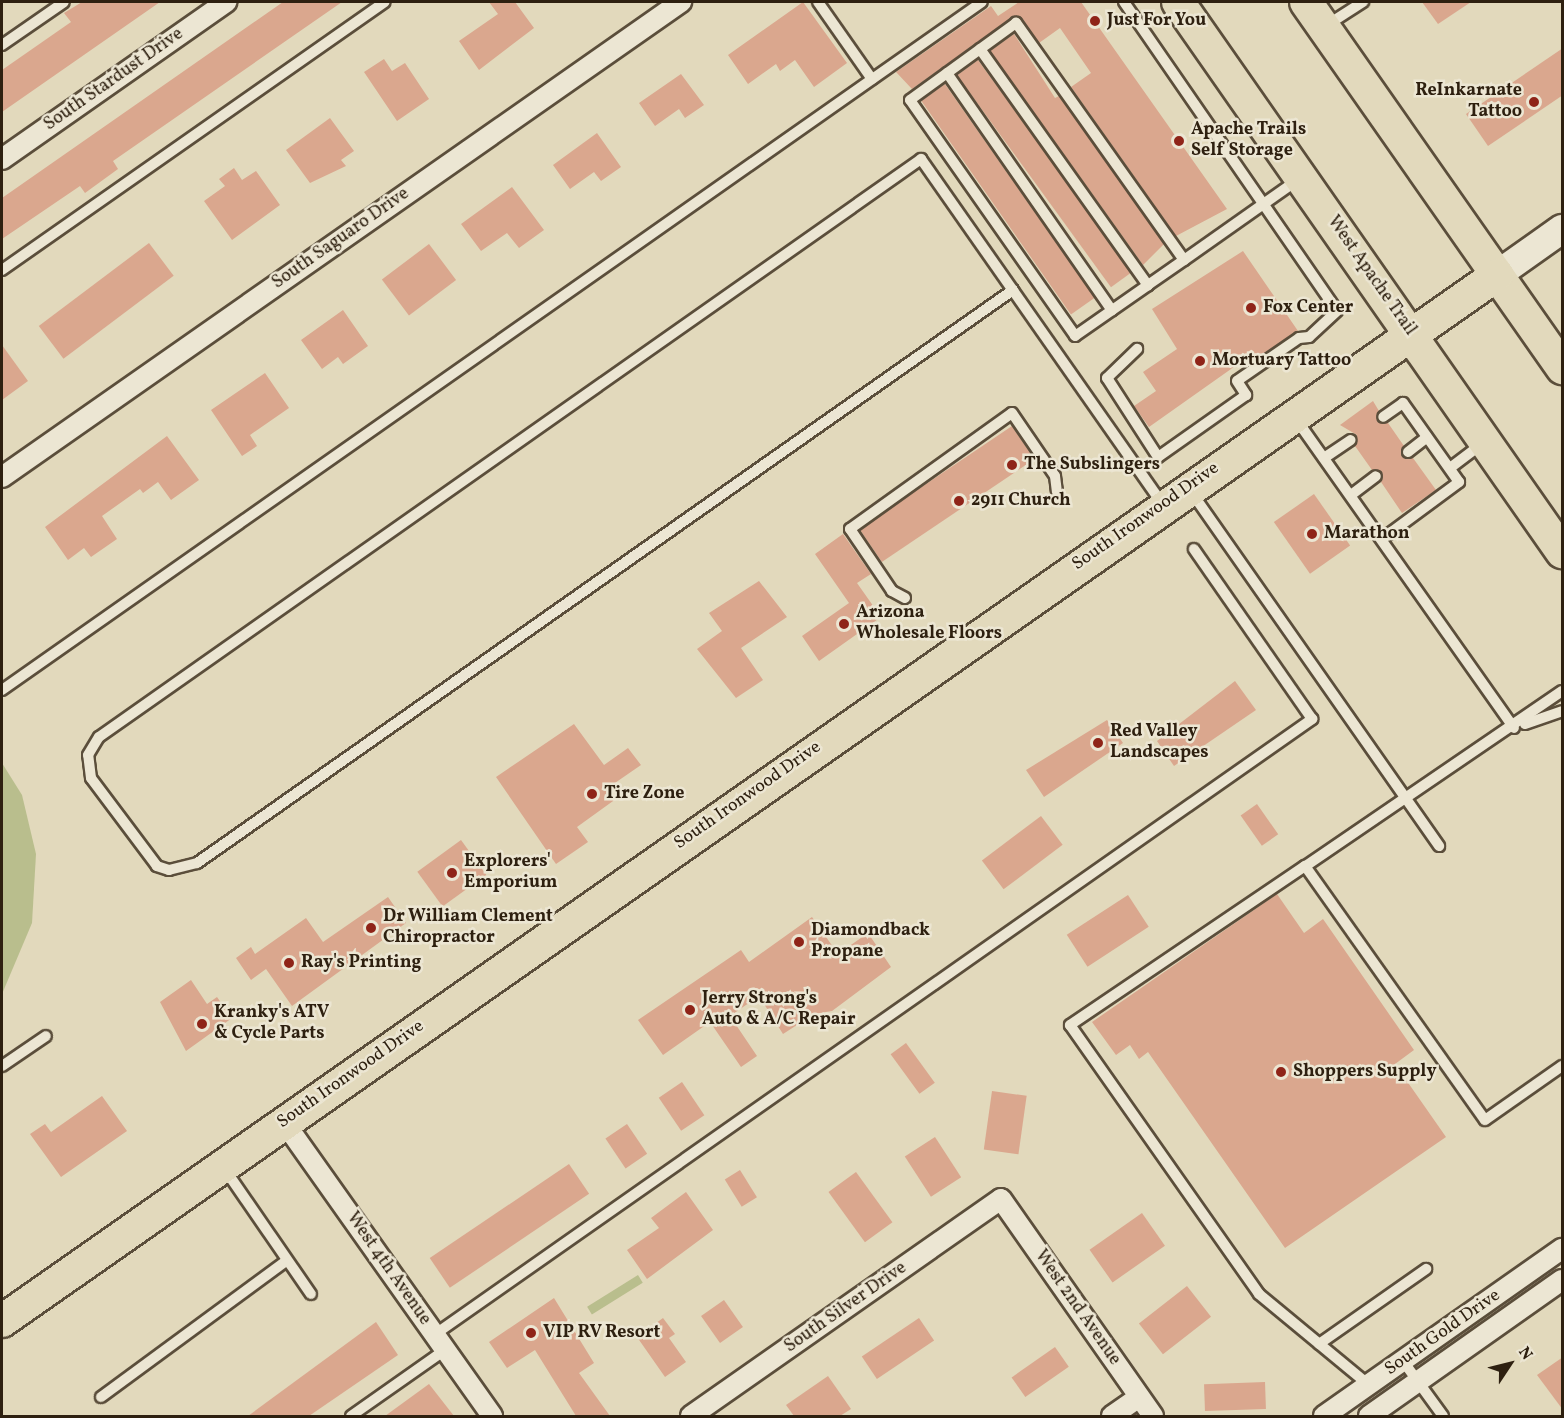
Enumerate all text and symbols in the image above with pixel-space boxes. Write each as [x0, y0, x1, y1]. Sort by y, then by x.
place label: Just For You [1107, 10, 1206, 32]
marker: Just For You [1088, 14, 1102, 28]
street label: South Stardust Drive [40, 24, 188, 136]
place label: ReInkarnate Tattoo [1415, 81, 1522, 124]
marker: ReInkarnate Tattoo [1527, 95, 1541, 109]
place label: Apache Trails Self Storage [1191, 120, 1306, 162]
marker: Apache Trails Self Storage [1172, 134, 1186, 148]
street label: South Saguaro Drive [268, 184, 414, 294]
street label: West Apache Trail [1322, 212, 1420, 340]
place label: Fox Center [1263, 297, 1353, 319]
marker: Fox Center [1244, 301, 1258, 315]
place label: Mortuary Tattoo [1212, 350, 1352, 372]
marker: Mortuary Tattoo [1193, 354, 1207, 368]
place label: The Subslingers [1024, 454, 1160, 476]
marker: The Subslingers [1005, 458, 1019, 472]
street label: South Ironwood Drive [1068, 458, 1224, 576]
place label: 2911 Church [971, 490, 1071, 512]
marker: 2911 Church [952, 494, 966, 508]
place label: Marathon [1324, 523, 1410, 545]
marker: Marathon [1305, 527, 1319, 541]
place label: Arizona Wholesale Floors [856, 603, 1002, 646]
marker: Arizona Wholesale Floors [837, 617, 851, 631]
place label: Red Valley Landscapes [1110, 722, 1209, 764]
marker: Red Valley Landscapes [1091, 736, 1105, 750]
street label: South Ironwood Drive [670, 737, 826, 855]
place label: Tire Zone [604, 783, 684, 805]
marker: Tire Zone [585, 787, 599, 801]
place label: Explorers' Emporium [464, 852, 558, 894]
marker: Explorers' Emporium [445, 866, 459, 880]
place label: Dr William Clement Chiropractor [383, 907, 553, 950]
marker: Dr William Clement Chiropractor [364, 921, 378, 935]
place label: Diamondback Propane [811, 921, 930, 964]
marker: Diamondback Propane [792, 935, 806, 949]
place label: Ray's Printing [301, 952, 421, 974]
marker: Ray's Printing [282, 956, 296, 970]
place label: Jerry Strong's Auto & A/C Repair [702, 989, 856, 1032]
place label: Kranky's ATV & Cycle Parts [214, 1003, 329, 1046]
marker: Jerry Strong's Auto & A/C Repair [683, 1003, 697, 1017]
street label: South Ironwood Drive [273, 1016, 429, 1134]
marker: Kranky's ATV & Cycle Parts [195, 1017, 209, 1031]
place label: Shoppers Supply [1293, 1061, 1436, 1083]
marker: Shoppers Supply [1274, 1065, 1288, 1079]
street label: West 4th Avenue [341, 1208, 435, 1330]
street label: West 2nd Avenue [1029, 1246, 1125, 1370]
street label: South Silver Drive [781, 1258, 911, 1358]
street label: South Gold Drive [1381, 1285, 1505, 1381]
place label: VIP RV Resort [543, 1322, 661, 1344]
marker: VIP RV Resort [524, 1326, 538, 1340]
north arrow [1480, 1334, 1540, 1394]
text: N [1512, 1343, 1537, 1365]

